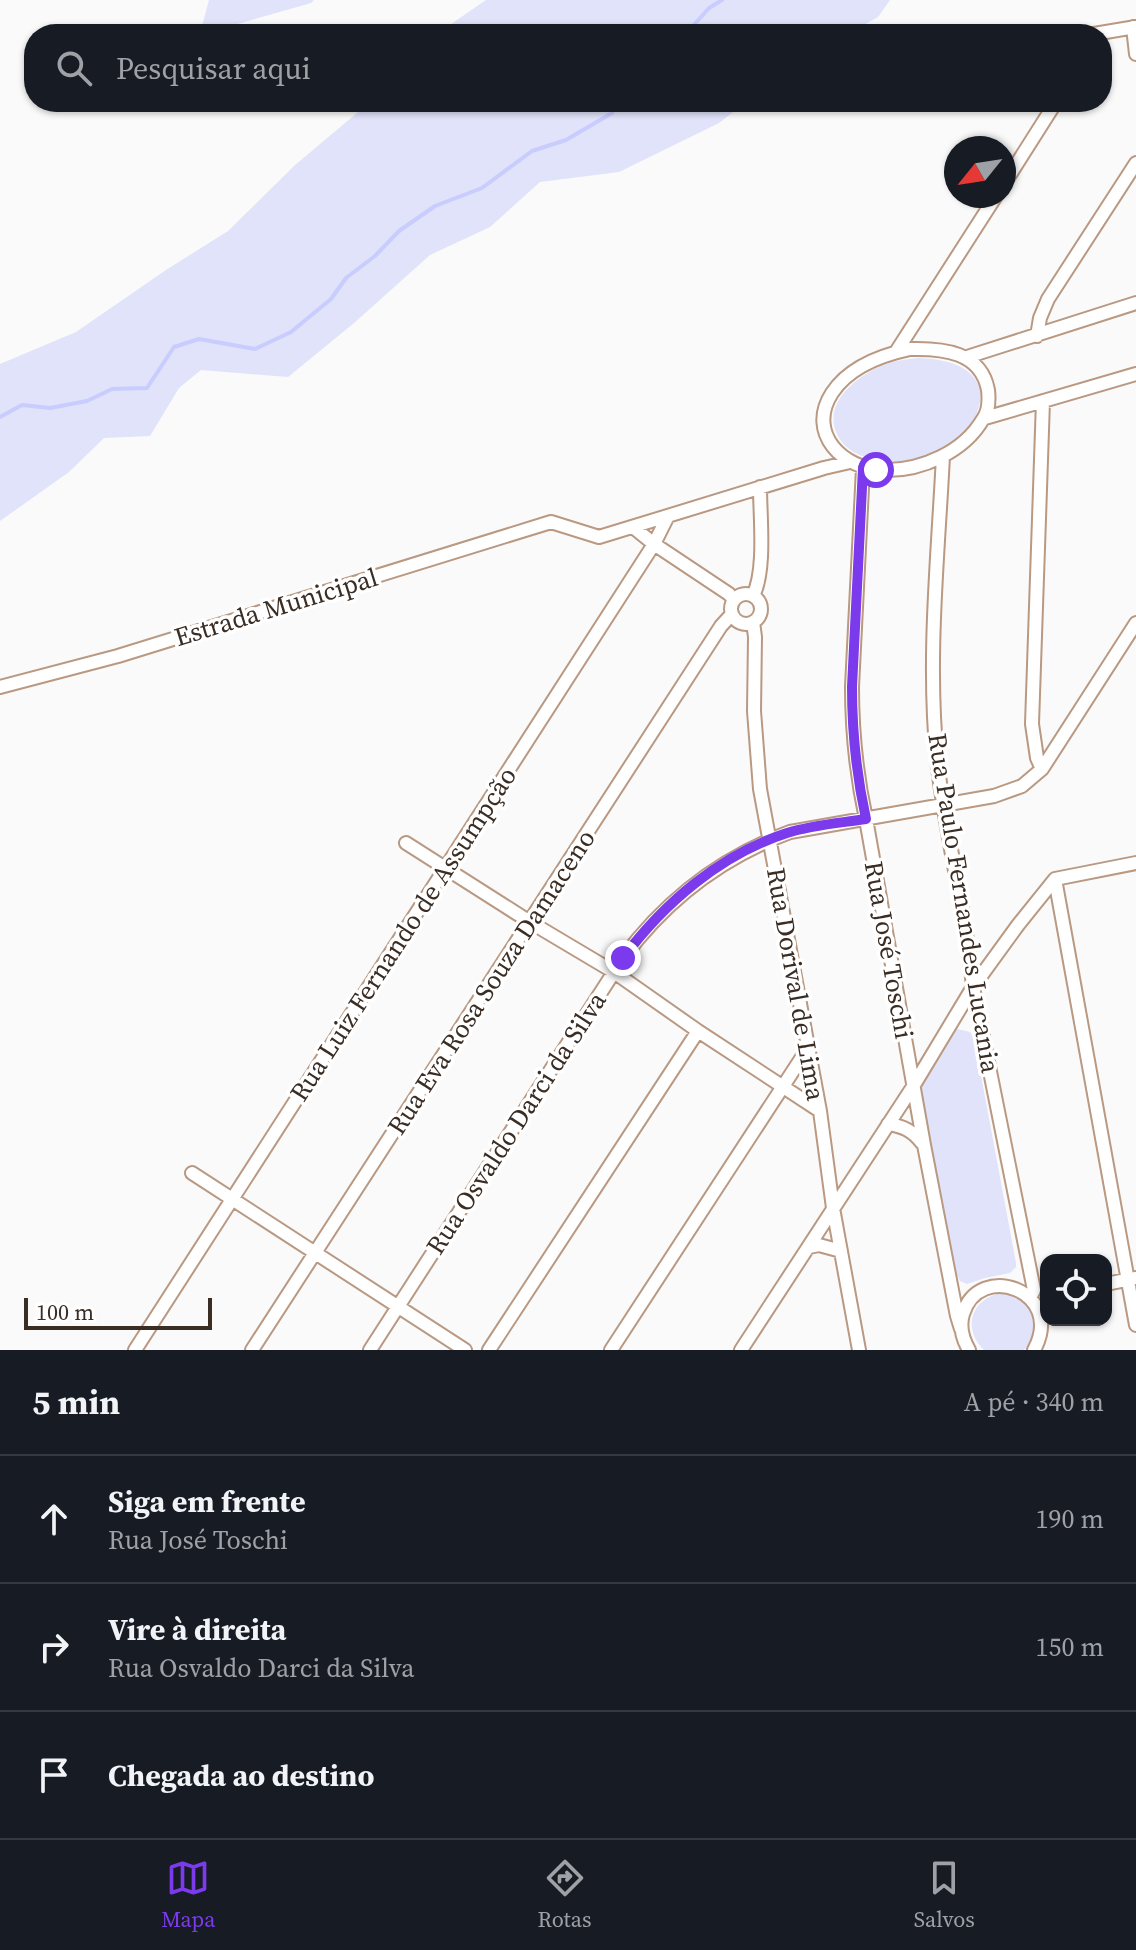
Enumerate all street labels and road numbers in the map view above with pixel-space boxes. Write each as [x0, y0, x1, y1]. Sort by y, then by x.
street label: Estrada Municipal [170, 559, 382, 655]
street label: Rua Paulo Fernandes Lucania [919, 731, 1009, 1076]
street label: Rua Luiz Fernando de Assumpção [281, 760, 525, 1108]
street label: Rua Eva Rosa Souza Damaceno [379, 822, 603, 1142]
street label: Rua José Toschi [856, 858, 922, 1042]
street label: Rua Dorival de Lima [758, 865, 834, 1104]
street label: Rua Osvaldo Darci da Silva [417, 984, 615, 1261]

